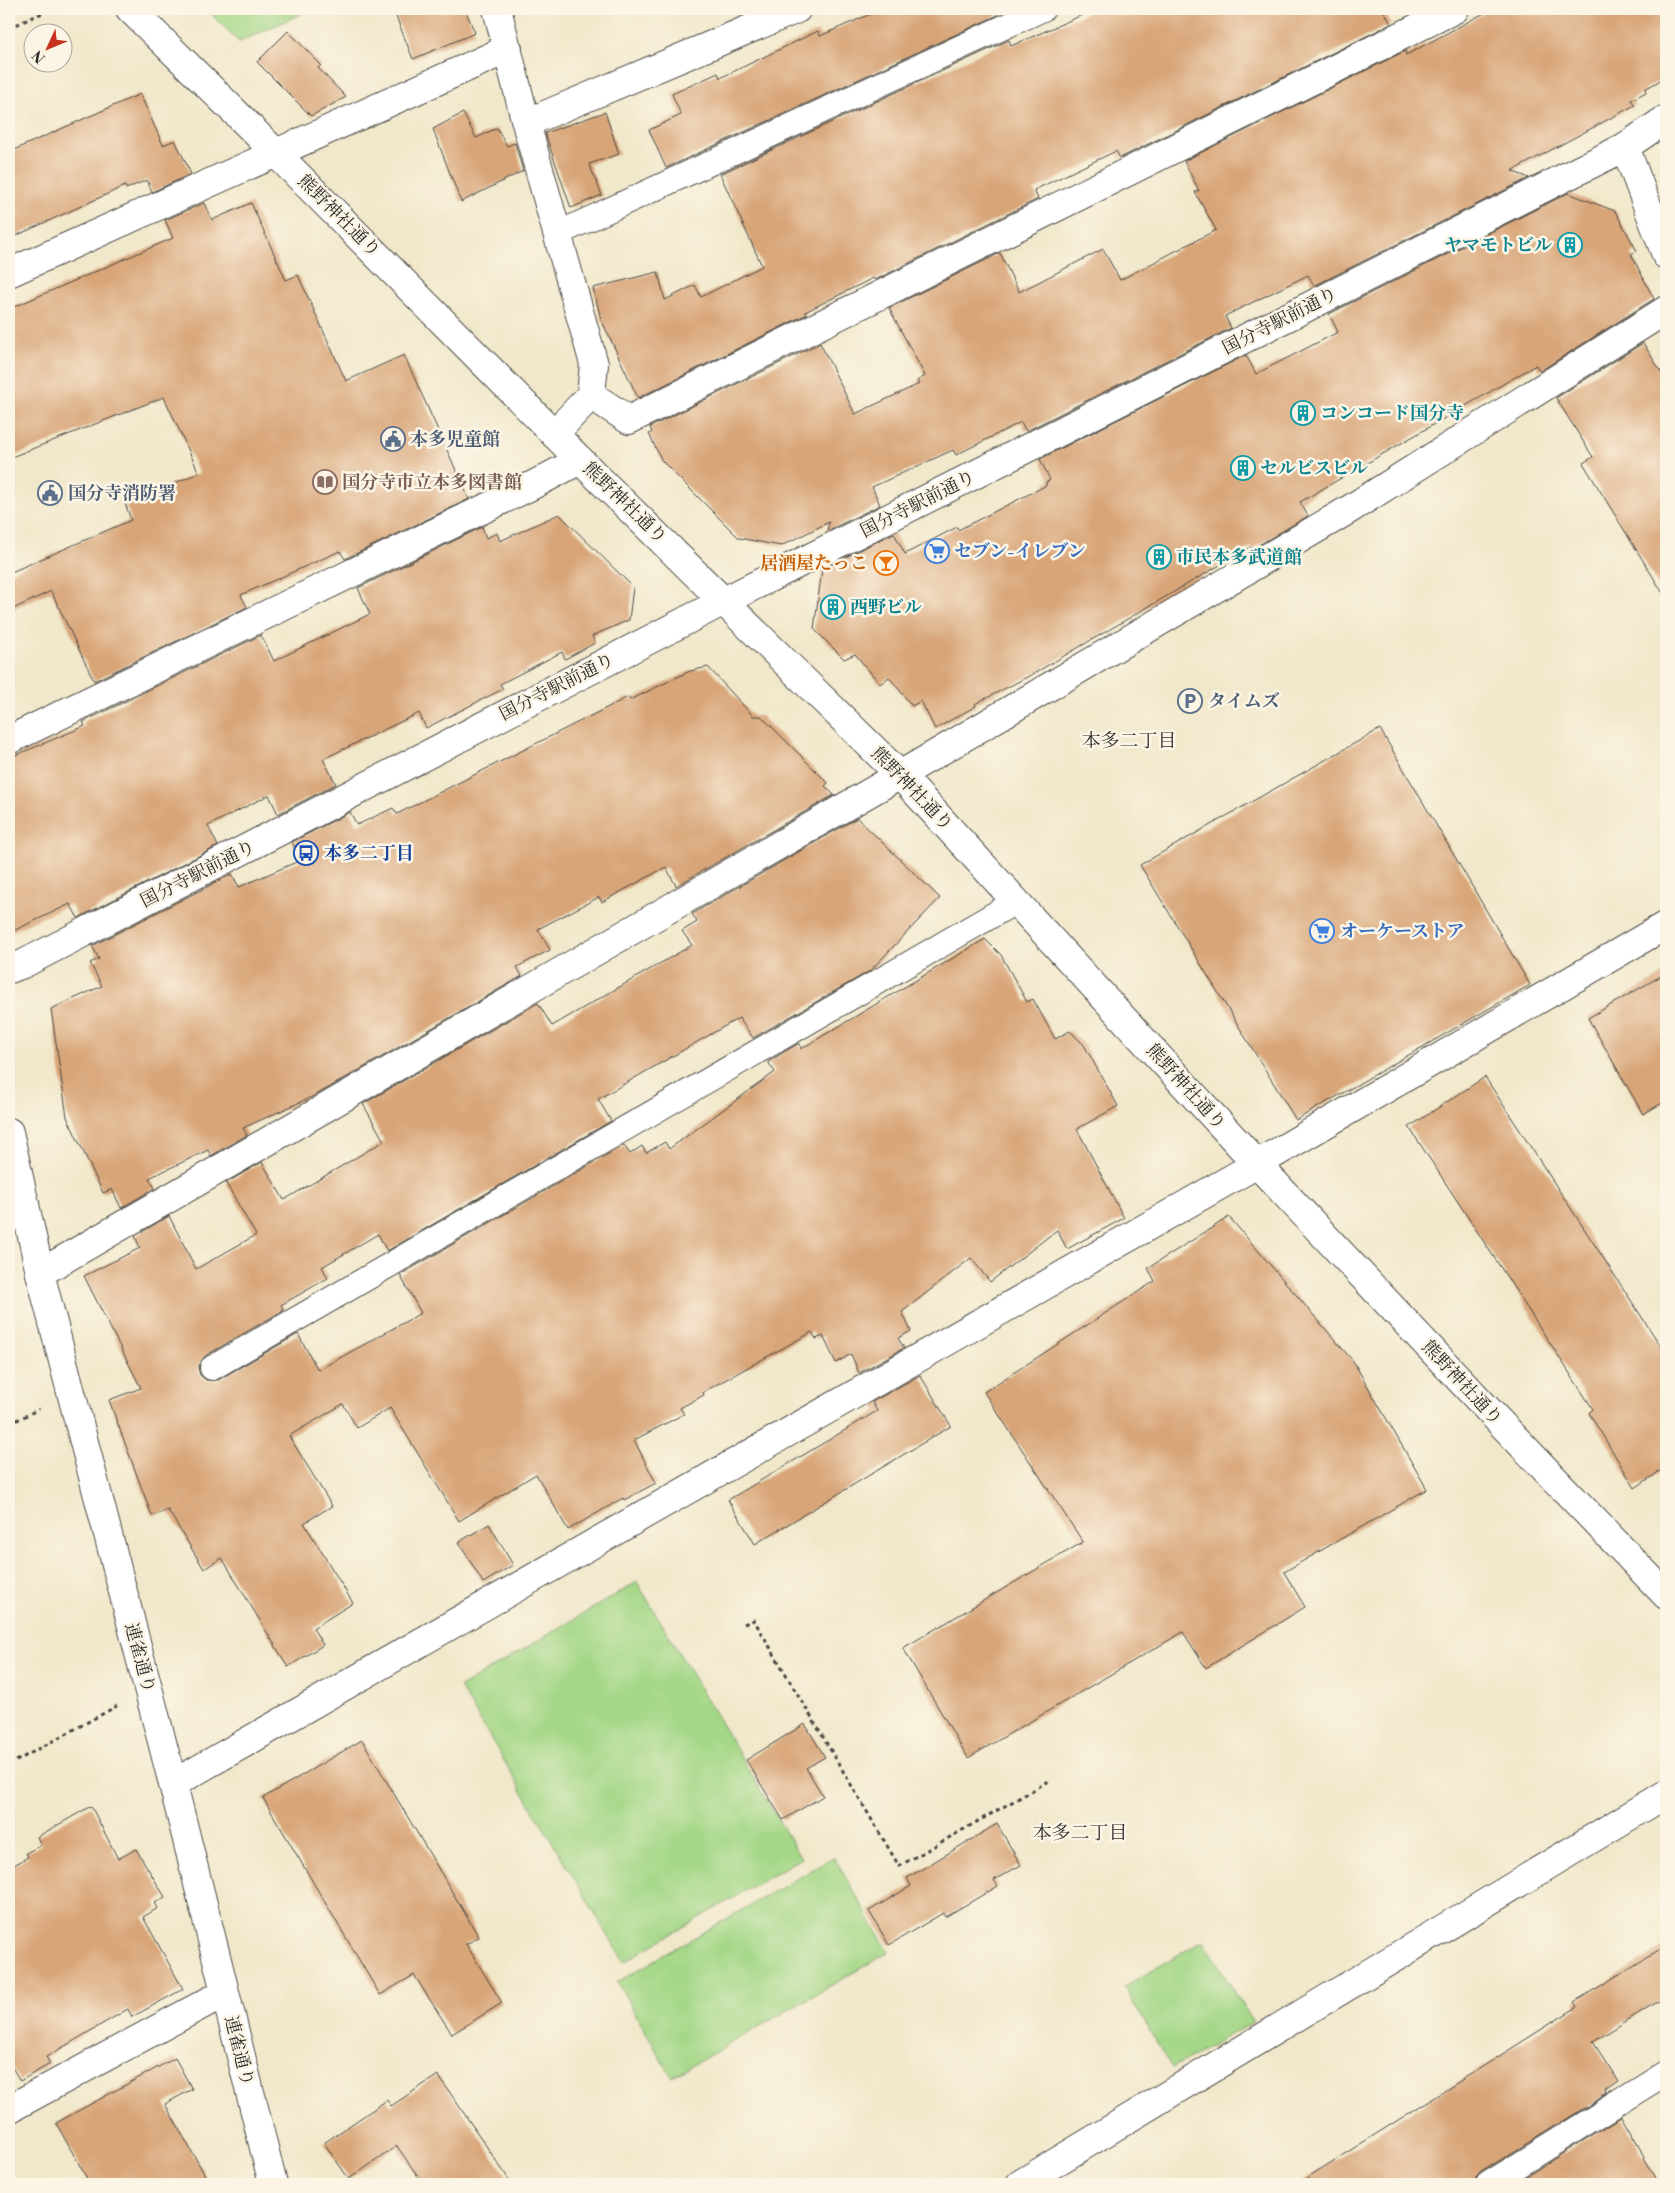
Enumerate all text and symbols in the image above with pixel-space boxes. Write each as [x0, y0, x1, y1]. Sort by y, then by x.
north arrow [22, 22, 72, 72]
text: N [29, 46, 50, 67]
street label: 熊野神社通り [293, 170, 385, 262]
building icon: ヤマモトビル [1557, 232, 1583, 258]
place label: ヤマモトビル [1444, 234, 1552, 257]
street label: 国分寺駅前通り [1219, 282, 1341, 360]
building icon: コンコード国分寺 [1290, 400, 1316, 426]
place label: コンコード国分寺 [1320, 402, 1464, 425]
public building icon: 本多児童館 [380, 426, 406, 452]
place label: 本多児童館 [410, 428, 500, 451]
building icon: セルビスビル [1230, 455, 1256, 481]
street label: 熊野神社通り [578, 457, 672, 549]
place label: セルビスビル [1260, 457, 1368, 480]
street label: 国分寺駅前通り [857, 465, 979, 543]
library icon: 国分寺市立本多図書館 [312, 469, 338, 495]
place label: 国分寺市立本多図書館 [342, 471, 522, 494]
public building icon: 国分寺消防署 [37, 480, 63, 506]
place label: 国分寺消防署 [68, 482, 176, 505]
supermarket icon: セブン-イレブン [924, 538, 950, 564]
place label: セブン-イレブン [954, 540, 1086, 563]
building icon: 市民本多武道館 [1146, 544, 1172, 570]
place label: 市民本多武道館 [1176, 546, 1302, 569]
bar icon: 居酒屋たっこ [873, 550, 899, 576]
place label: 居酒屋たっこ [760, 552, 868, 575]
building icon: 西野ビル [820, 594, 846, 620]
place label: 西野ビル [850, 596, 922, 619]
street label: 国分寺駅前通り [496, 648, 618, 726]
parking icon: タイムズ [1177, 688, 1203, 714]
place label: タイムズ [1208, 690, 1280, 713]
district label: 本多二丁目 [1081, 729, 1177, 753]
street label: 熊野神社通り [866, 742, 958, 836]
street label: 国分寺駅前通り [137, 835, 259, 913]
bus stop icon: 本多二丁目 [293, 840, 319, 866]
place label: 本多二丁目 [324, 842, 414, 865]
supermarket icon: オーケーストア [1309, 918, 1335, 944]
place label: オーケーストア [1340, 920, 1465, 943]
street label: 熊野神社通り [1141, 1039, 1231, 1135]
street label: 熊野神社通り [1417, 1336, 1507, 1430]
street label: 連雀通り [120, 1620, 160, 1696]
district label: 本多二丁目 [1032, 1821, 1128, 1845]
street label: 連雀通り [219, 2013, 259, 2089]

